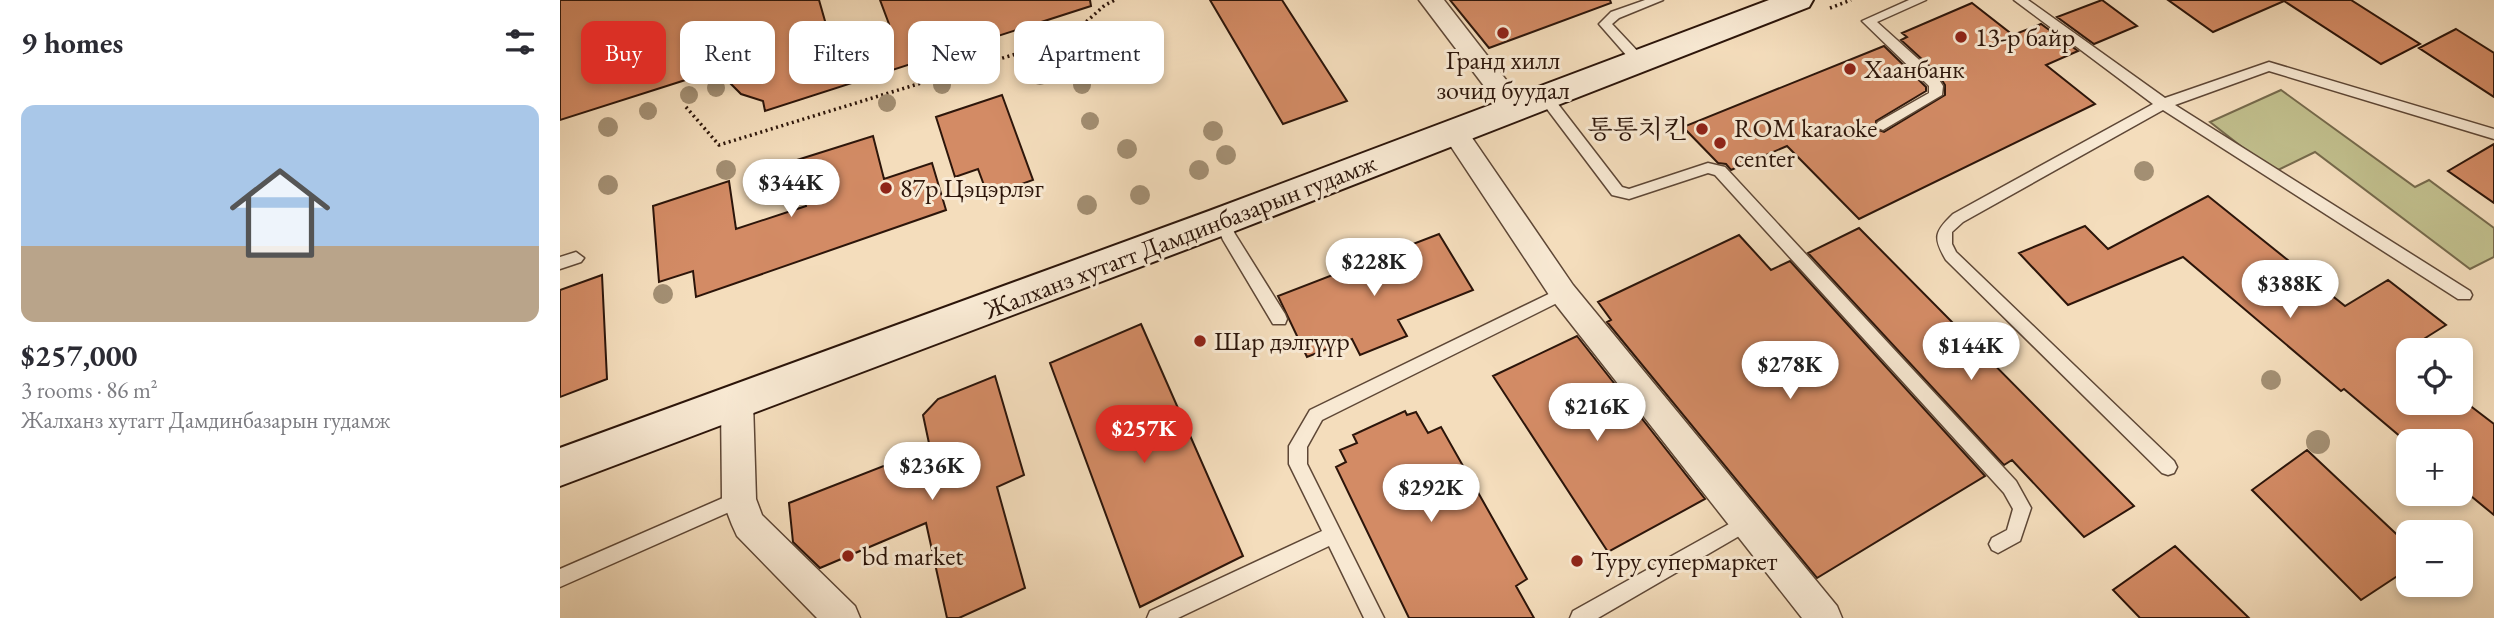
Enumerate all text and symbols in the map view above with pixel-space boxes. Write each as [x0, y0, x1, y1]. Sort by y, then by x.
place label: 13-р байр [1975, 20, 2075, 54]
chip: Buy [581, 21, 666, 84]
chip: Rent [680, 21, 775, 84]
chip: Filters [789, 21, 894, 84]
chip: New [908, 21, 1000, 84]
chip: Apartment [1014, 21, 1164, 84]
text: 9 homes [21, 23, 123, 62]
icon: filters [501, 23, 539, 61]
marker: Гранд хилл зочид буудал [1495, 25, 1511, 41]
marker: 13-р байр [1953, 29, 1969, 45]
place label: Гранд хилл зочид буудал [1436, 43, 1570, 107]
place label: Хаанбанк [1863, 52, 1965, 86]
marker: Хаанбанк [1842, 61, 1858, 77]
place label: ROM karaoke center [1734, 111, 1877, 175]
place label: 통통치킨 [1588, 112, 1688, 146]
marker: 통통치킨 [1694, 121, 1710, 137]
marker: ROM karaoke center [1712, 135, 1728, 151]
street label: Жалханз хутагт Дамдинбазарын гудамж [978, 145, 1381, 327]
icon: home [217, 150, 343, 276]
pin: $344K [742, 160, 840, 219]
text: $344K [759, 167, 823, 197]
place label: 87р Цэцэрлэг [900, 171, 1044, 205]
marker: 87р Цэцэрлэг [878, 180, 894, 196]
pin: $228K [1325, 238, 1423, 298]
text: $228K [1342, 246, 1406, 276]
pin: $388K [2241, 260, 2339, 320]
text: $388K [2258, 268, 2322, 298]
pin: $144K [1922, 322, 2020, 382]
place label: Шар дэлгүүр [1214, 324, 1350, 358]
text: $144K [1939, 330, 2003, 360]
marker: Шар дэлгүүр [1192, 333, 1208, 349]
text: $257,000 [21, 336, 137, 375]
map controls [2396, 338, 2473, 597]
button: locate [2396, 338, 2473, 415]
pin: $278K [1741, 342, 1839, 401]
text: $278K [1758, 349, 1822, 379]
text: 3 rooms · 86 m² [21, 375, 158, 405]
pin: $216K [1548, 384, 1646, 443]
text: $216K [1565, 391, 1629, 421]
text: Жалханз хутагт Дамдинбазарын гудамж [21, 405, 391, 435]
pin: $257K [1095, 406, 1193, 465]
text: $257K [1112, 413, 1176, 443]
button: + [2396, 429, 2473, 506]
pin: $236K [883, 442, 981, 502]
text: $236K [900, 450, 964, 480]
pin: $292K [1382, 464, 1480, 524]
text: $292K [1399, 472, 1463, 502]
button: − [2396, 520, 2473, 597]
place label: bd market [862, 539, 964, 573]
place label: Туру супермаркет [1591, 544, 1778, 578]
marker: bd market [840, 548, 856, 564]
marker: Туру супермаркет [1569, 553, 1585, 569]

